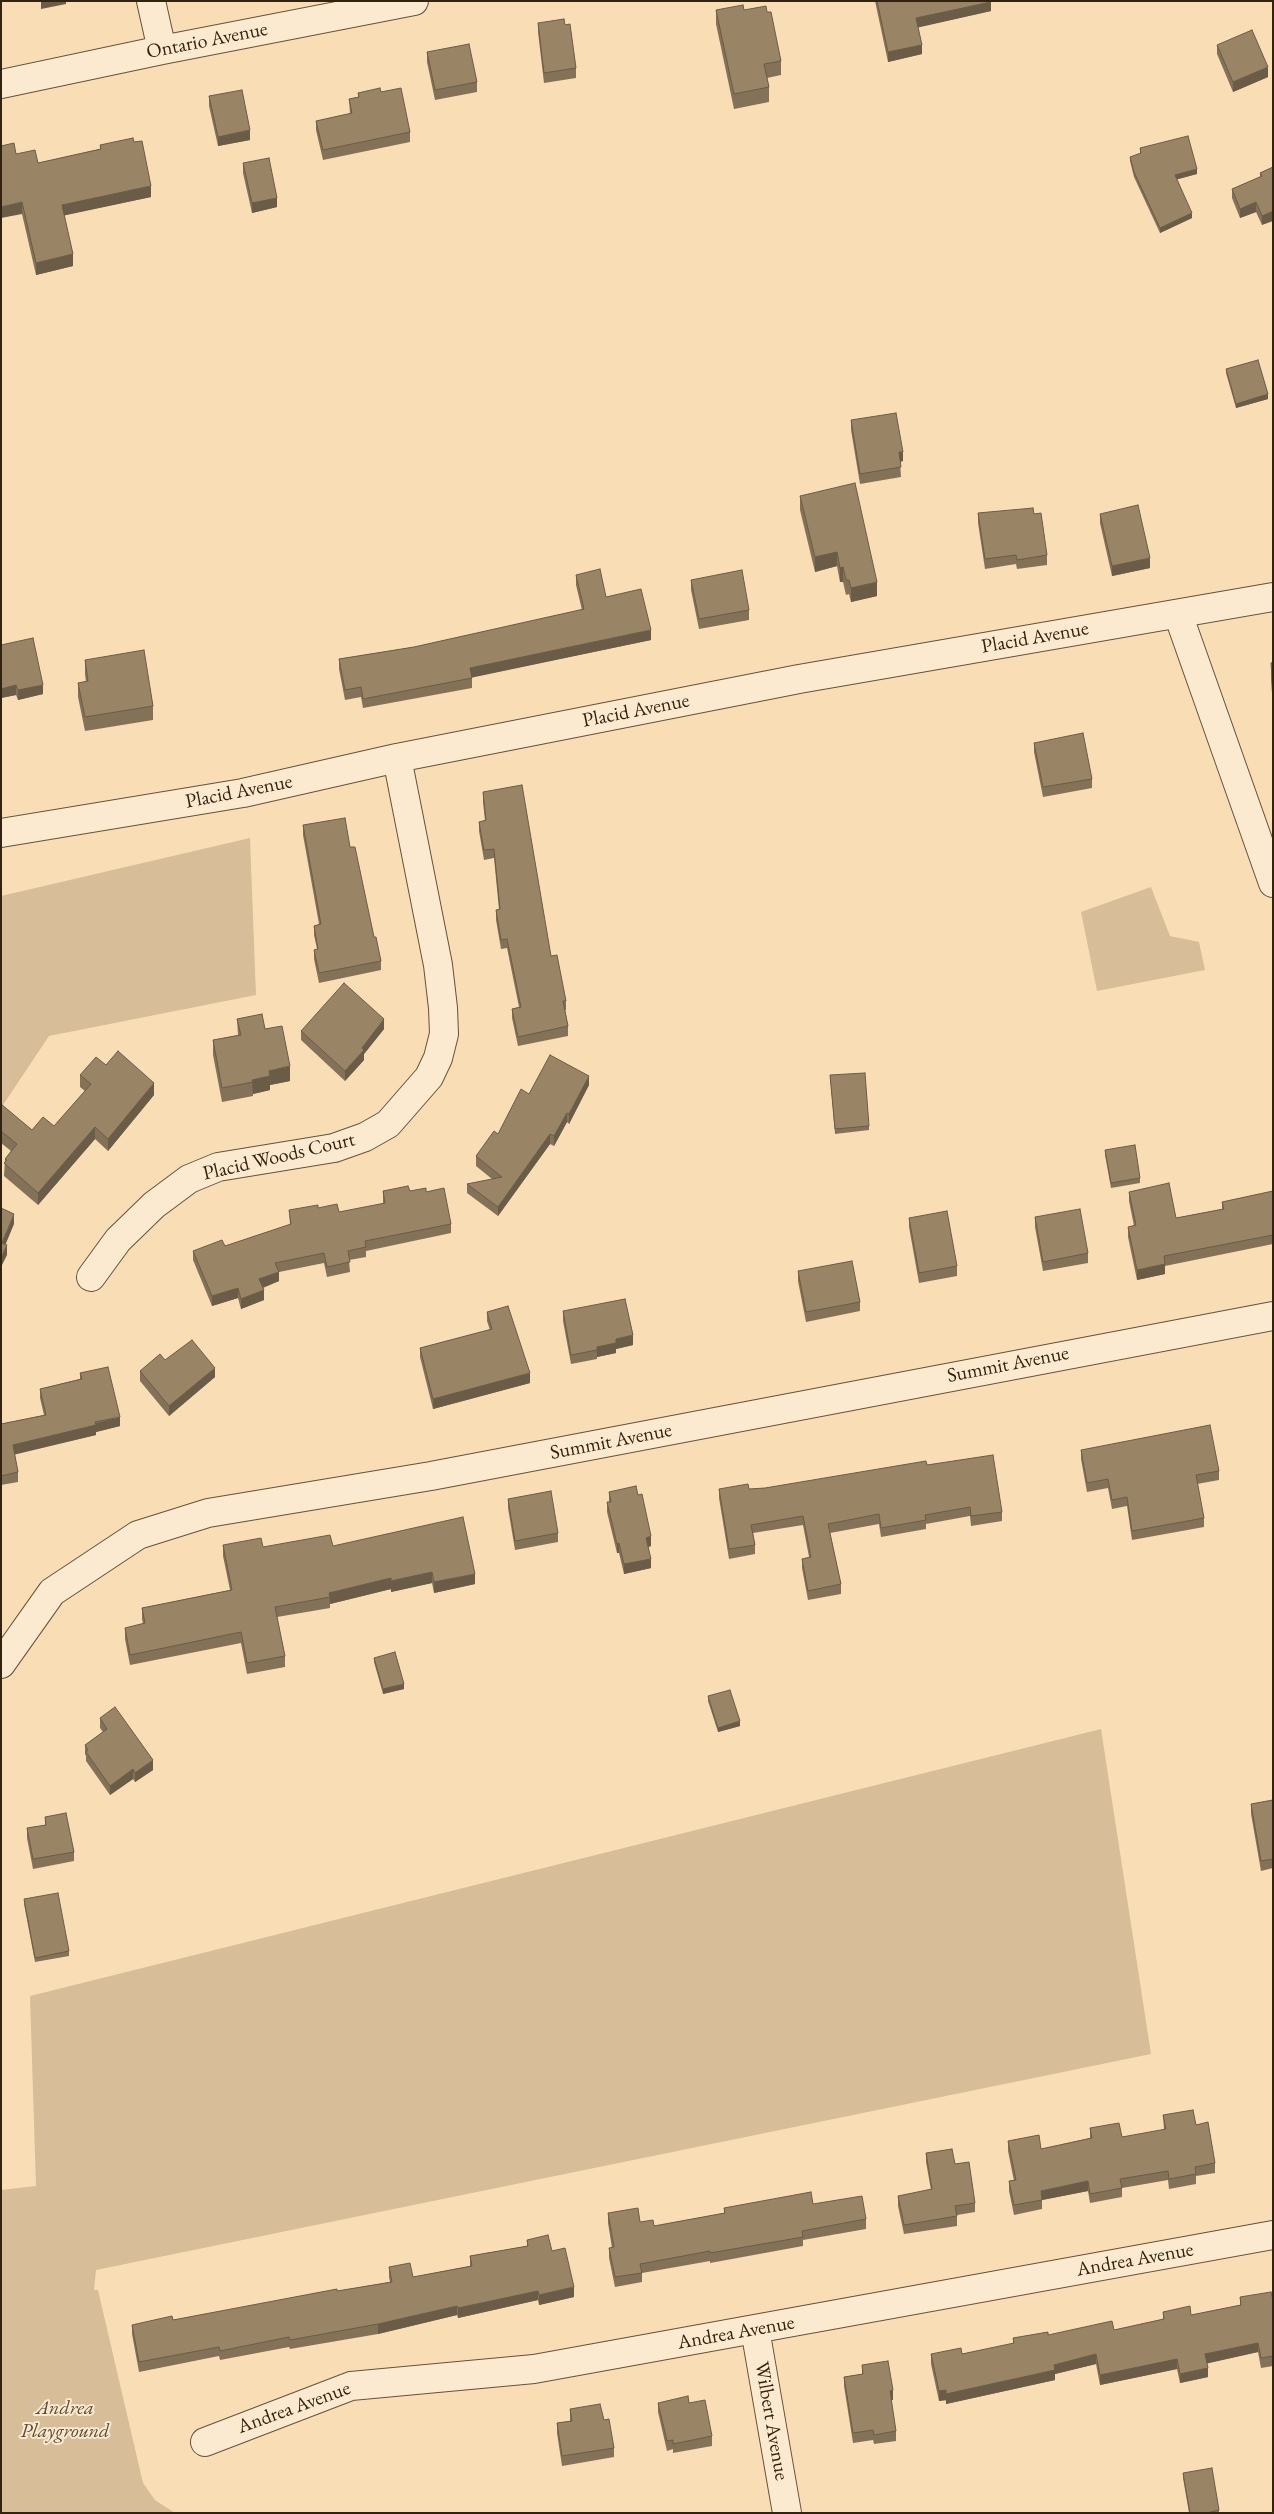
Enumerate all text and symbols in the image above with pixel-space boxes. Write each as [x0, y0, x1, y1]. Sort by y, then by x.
street label: Ontario Avenue [144, 17, 270, 65]
street label: Placid Avenue [980, 617, 1090, 659]
street label: Placid Avenue [581, 689, 691, 733]
street label: Placid Avenue [184, 770, 294, 814]
street label: Placid Woods Court [201, 1128, 357, 1186]
street label: Summit Avenue [945, 1341, 1071, 1389]
street label: Summit Avenue [548, 1418, 674, 1466]
street label: Andrea Avenue [1075, 2238, 1195, 2282]
street label: Andrea Avenue [676, 2311, 796, 2355]
street label: Wilbert Avenue [749, 2360, 793, 2482]
street label: Andrea Avenue [234, 2376, 354, 2440]
park label: Andrea Playground [21, 2397, 109, 2444]

